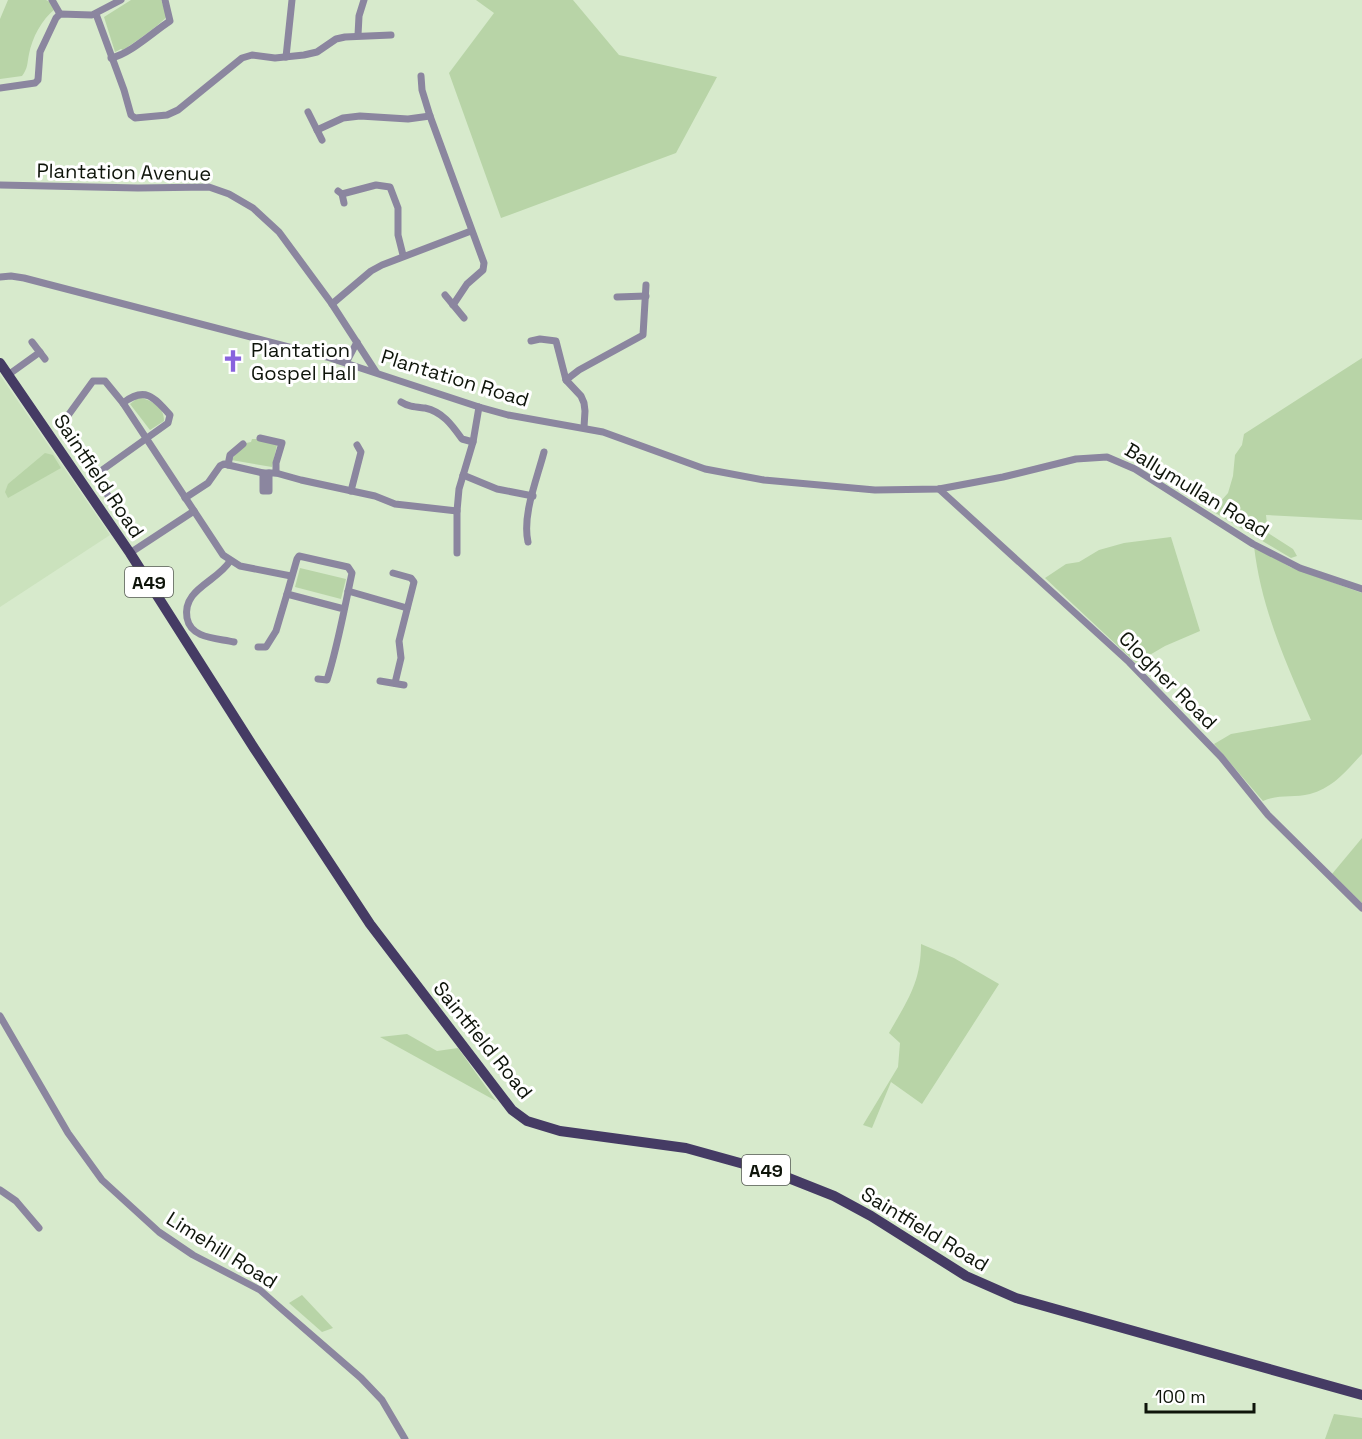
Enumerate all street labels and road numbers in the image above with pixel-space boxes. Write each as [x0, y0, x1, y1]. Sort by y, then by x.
street label: Plantation Avenue [36, 157, 212, 187]
street label: Plantation Road [378, 343, 532, 413]
street label: Saintfield Road [48, 409, 150, 543]
street label: Ballymullan Road [1120, 437, 1274, 543]
road number: A49 [125, 567, 173, 597]
street label: Clogher Road [1113, 625, 1223, 735]
street label: Saintfield Road [428, 976, 538, 1104]
road number: A49 [742, 1155, 790, 1185]
street label: Saintfield Road [857, 1181, 993, 1277]
street label: Limehill Road [162, 1206, 282, 1294]

